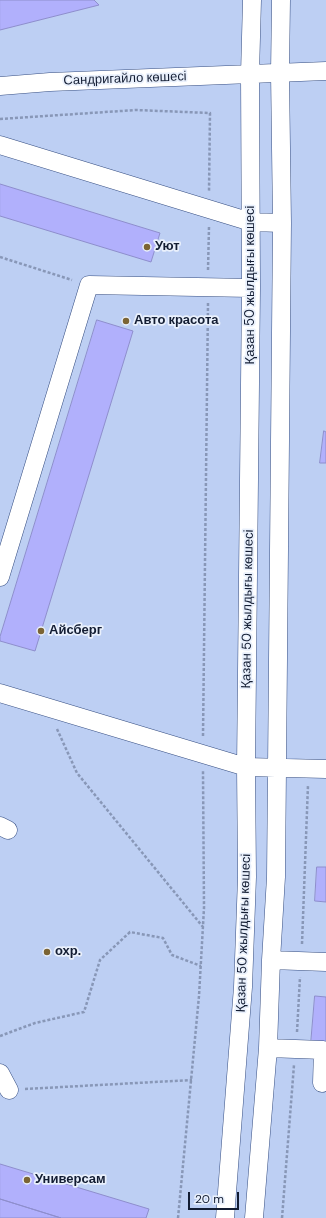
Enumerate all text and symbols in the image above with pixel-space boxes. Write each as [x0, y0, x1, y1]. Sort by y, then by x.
street label: Сандригайло көшесі [63, 69, 187, 89]
street label: Қазан 50 жылдығы көшесі [243, 206, 259, 364]
place label: Уют [155, 239, 180, 255]
marker: Уют [142, 242, 152, 252]
place label: Авто красота [134, 313, 219, 329]
marker: Авто красота [121, 316, 131, 326]
street label: Қазан 50 жылдығы көшесі [239, 529, 257, 689]
place label: Айсберг [49, 623, 102, 639]
marker: Айсберг [36, 626, 46, 636]
street label: Қазан 50 жылдығы көшесі [233, 853, 255, 1013]
place label: охр. [55, 944, 81, 960]
marker: охр. [42, 947, 52, 957]
place label: Универсам [35, 1172, 106, 1188]
marker: Универсам [22, 1175, 32, 1185]
scale bar [190, 1184, 241, 1210]
text: 20 m [195, 1191, 224, 1207]

